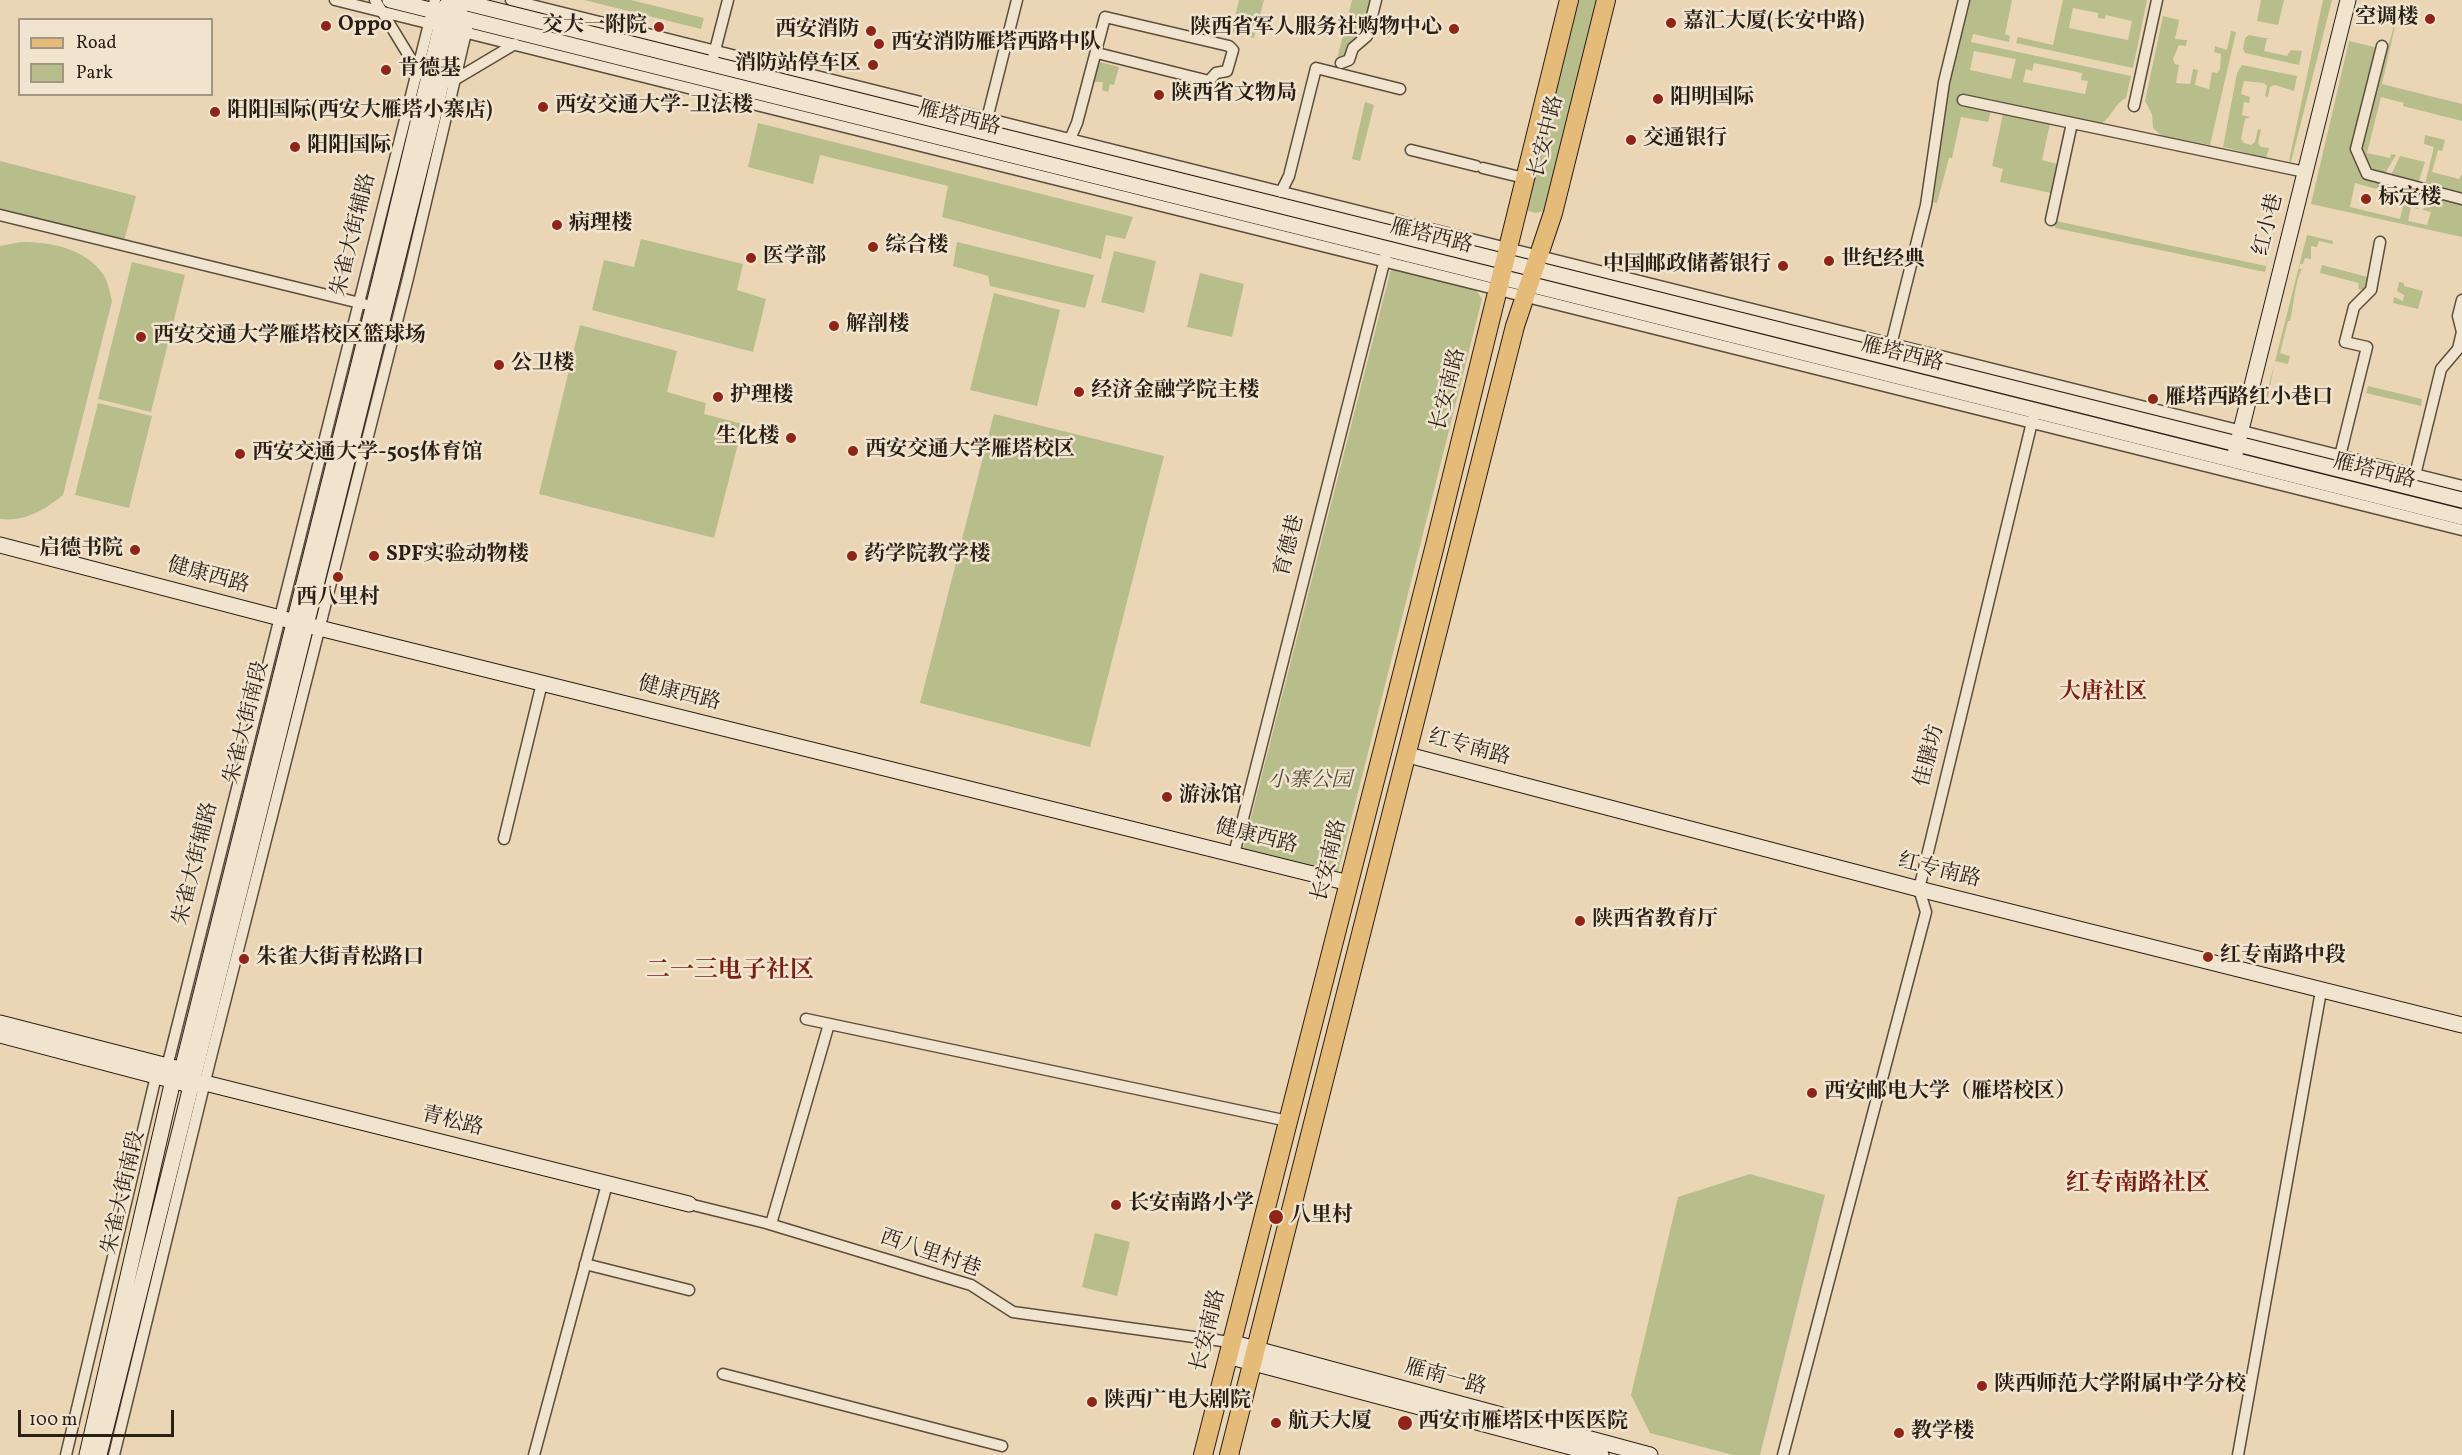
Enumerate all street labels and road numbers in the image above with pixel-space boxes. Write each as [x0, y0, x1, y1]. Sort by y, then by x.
street label: 长安中路 [1526, 93, 1570, 181]
street label: 雁塔西路 [915, 98, 1003, 142]
street label: 朱雀大街辅路 [328, 171, 382, 299]
street label: 红小巷 [2250, 191, 2290, 259]
street label: 雁塔西路 [1387, 216, 1475, 260]
street label: 雁塔西路 [1858, 334, 1946, 378]
street label: 长安南路 [1428, 346, 1472, 434]
street label: 雁塔西路 [2330, 451, 2418, 495]
street label: 育德巷 [1271, 512, 1311, 580]
street label: 健康西路 [164, 554, 252, 600]
street label: 朱雀大街南段 [221, 659, 275, 787]
street label: 健康西路 [635, 673, 723, 717]
street label: 佳膳坊 [1911, 722, 1951, 790]
street label: 红专南路 [1425, 726, 1513, 772]
street label: 朱雀大街辅路 [170, 800, 224, 928]
street label: 健康西路 [1212, 816, 1300, 860]
street label: 长安南路 [1309, 817, 1353, 905]
street label: 红专南路 [1895, 850, 1983, 894]
street label: 青松路 [418, 1103, 486, 1143]
street label: 朱雀大街南段 [99, 1129, 151, 1257]
street label: 西八里村巷 [876, 1226, 984, 1284]
street label: 长安南路 [1188, 1287, 1232, 1375]
street label: 雁南一路 [1401, 1356, 1489, 1402]

